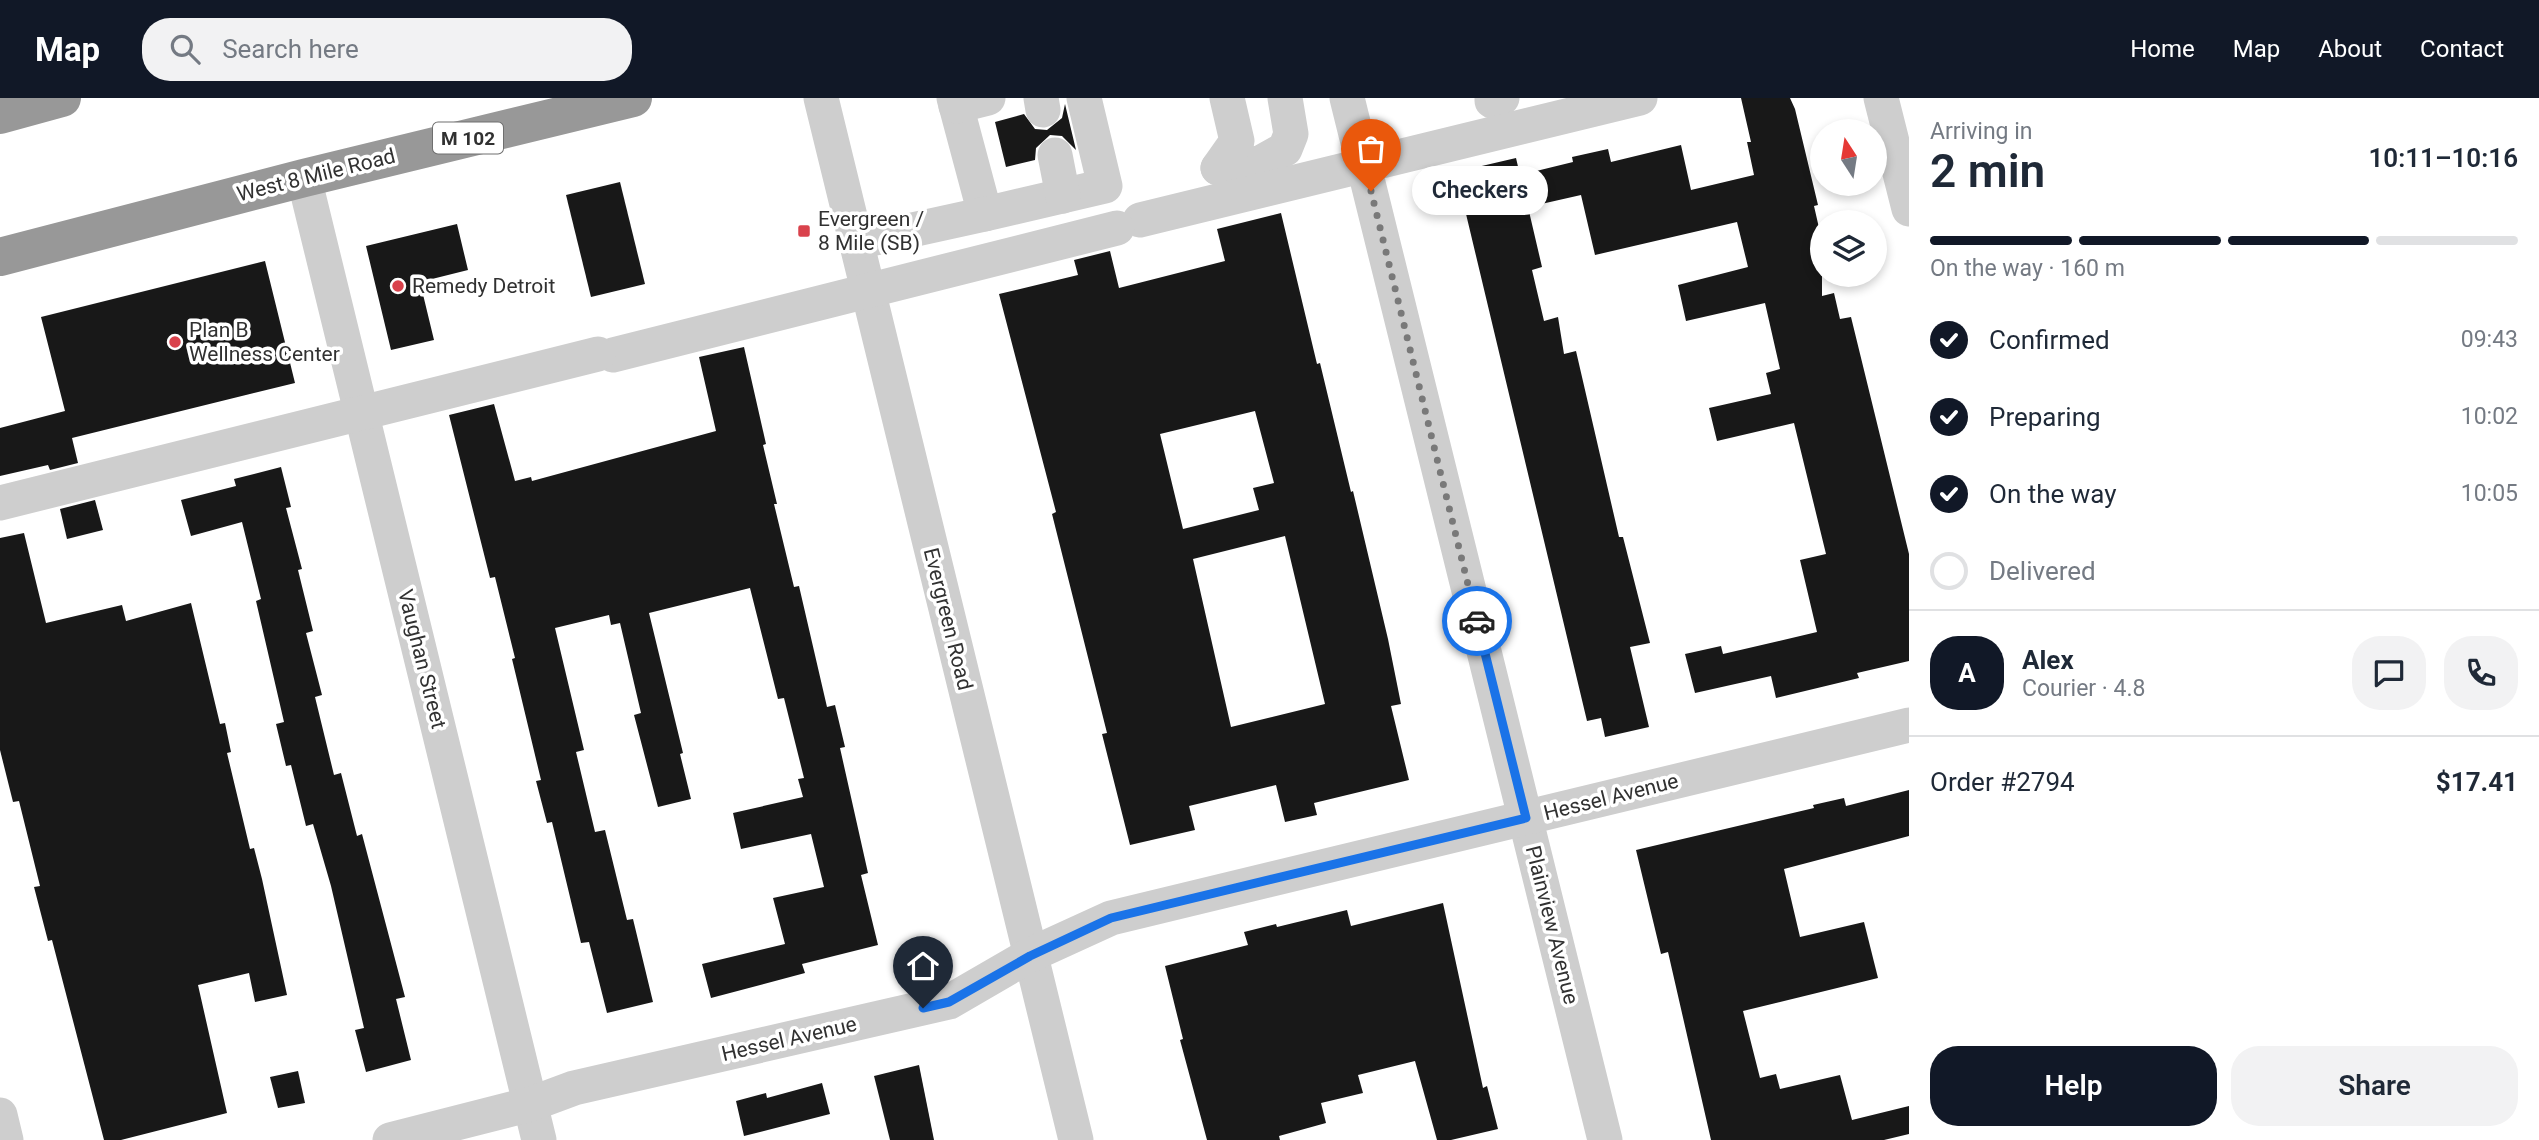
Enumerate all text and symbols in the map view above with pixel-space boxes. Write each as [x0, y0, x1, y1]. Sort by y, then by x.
search box [142, 18, 632, 81]
text: Map [35, 30, 100, 69]
icon: search [166, 30, 204, 68]
text: Search here [222, 34, 359, 64]
text: Home [2130, 35, 2195, 63]
text: Map [2233, 35, 2280, 63]
text: About [2318, 35, 2382, 63]
text: Contact [2420, 35, 2504, 63]
text: Arriving in [1930, 118, 2033, 145]
pin [1341, 119, 1401, 191]
north arrow [1810, 119, 1886, 196]
map controls [1810, 119, 1887, 287]
road number: M 102 [433, 122, 503, 154]
icon: bag [1352, 130, 1390, 168]
text: 10:11–10:16 [2368, 143, 2518, 173]
street label: West 8 Mile Road [234, 144, 398, 206]
text: 2 min [1930, 144, 2045, 198]
callout: Checkers [1413, 166, 1550, 216]
text: Checkers [1432, 177, 1528, 204]
place label: Evergreen / 8 Mile (SB) [818, 207, 925, 255]
button: layers [1810, 210, 1887, 287]
marker: Evergreen / 8 Mile (SB) [796, 223, 812, 239]
text: On the way · 160 m [1930, 255, 2125, 282]
place label: Remedy Detroit [412, 274, 555, 298]
marker: Remedy Detroit [390, 278, 406, 294]
place label: Plan B Wellness Center [189, 318, 340, 366]
icon: check [1930, 321, 1968, 359]
text: Confirmed [1989, 325, 2110, 355]
text: 09:43 [2461, 326, 2518, 353]
marker: Plan B Wellness Center [167, 334, 183, 350]
icon: check [1930, 398, 1968, 436]
text: Preparing [1989, 402, 2101, 432]
text: 10:02 [2461, 403, 2518, 430]
icon: check [1930, 475, 1968, 513]
text: On the way [1989, 479, 2117, 509]
text: 10:05 [2461, 480, 2518, 507]
street label: Evergreen Road [919, 545, 977, 693]
text: Delivered [1989, 556, 2096, 586]
courier [1442, 586, 1512, 656]
street label: Vaughan Street [393, 587, 451, 731]
icon: car [1458, 602, 1496, 640]
button: chat [2352, 636, 2426, 710]
button: phone [2444, 636, 2518, 710]
text: Alex [2022, 645, 2074, 675]
text: A [1958, 658, 1976, 688]
text: Courier · 4.8 [2022, 675, 2145, 702]
text: Order #2794 [1930, 767, 2075, 797]
text: $17.41 [2436, 767, 2518, 797]
street label: Hessel Avenue [1541, 769, 1681, 825]
street label: Plainview Avenue [1521, 843, 1583, 1007]
pin [893, 936, 953, 1008]
icon: home [904, 947, 942, 985]
street label: Hessel Avenue [719, 1012, 859, 1066]
button: Help [1930, 1046, 2217, 1126]
button: Share [2231, 1046, 2518, 1126]

